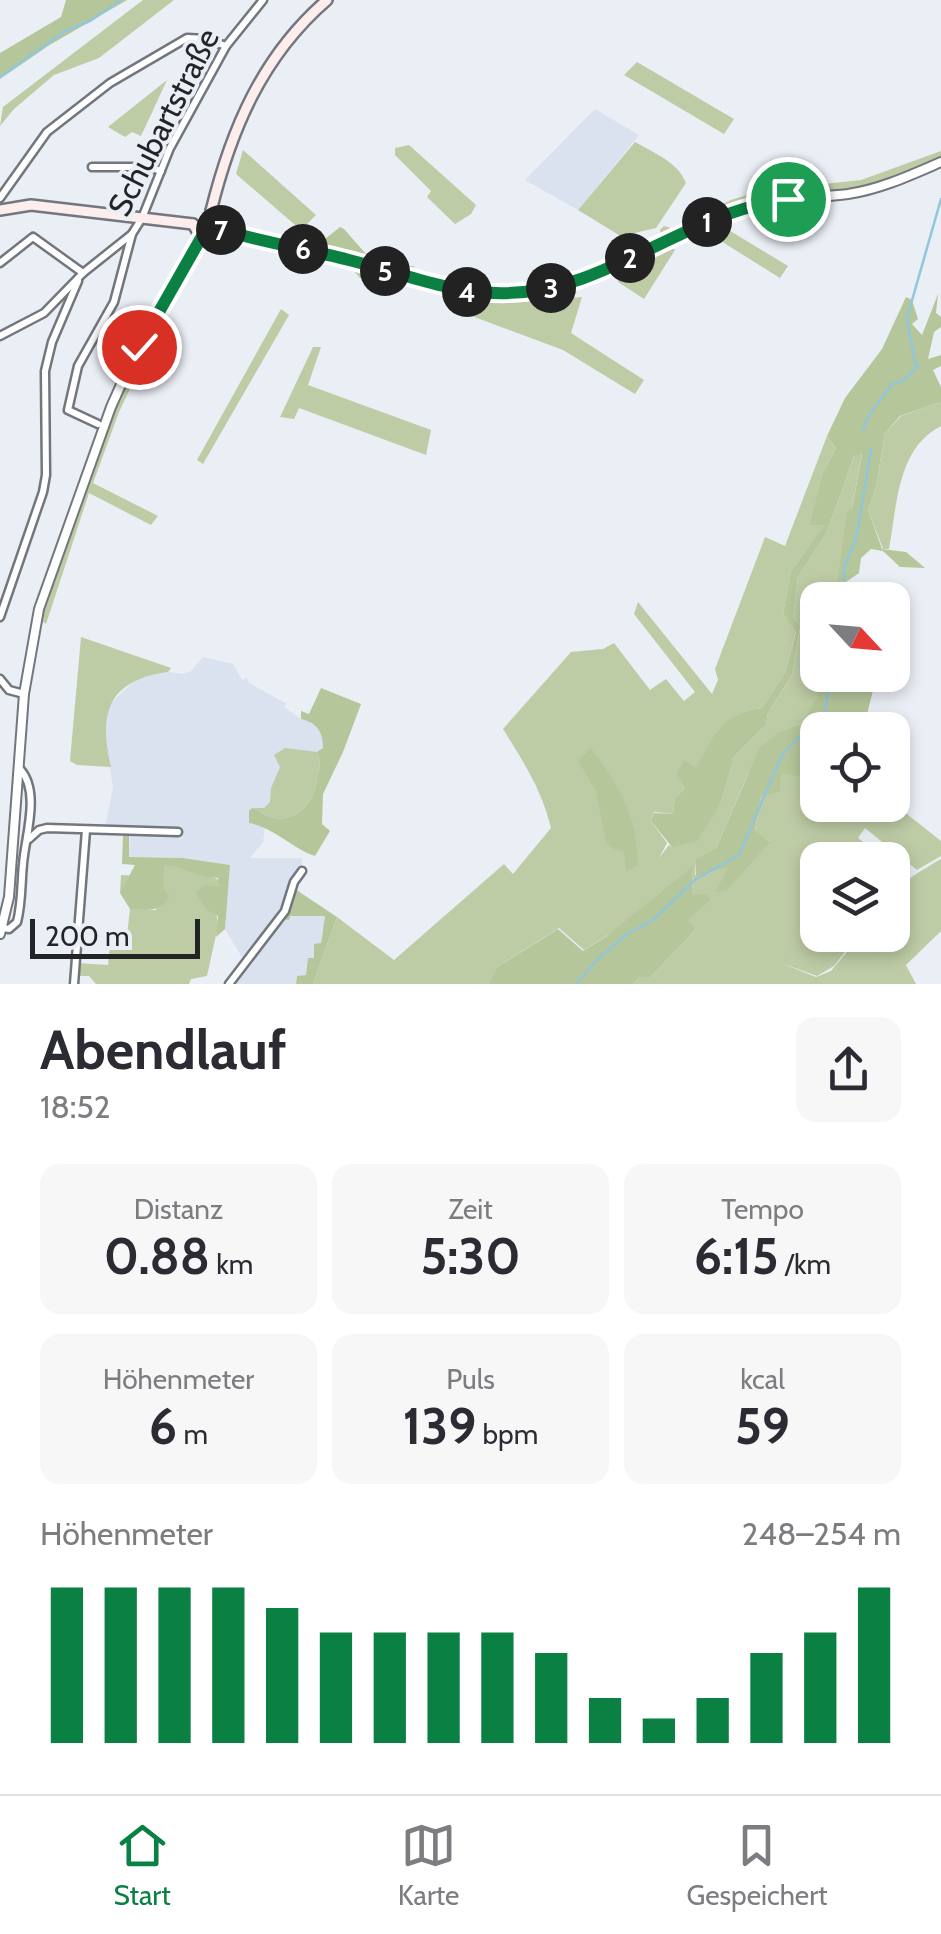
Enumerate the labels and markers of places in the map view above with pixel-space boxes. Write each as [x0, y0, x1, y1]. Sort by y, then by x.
pin [746, 157, 831, 242]
pin: 1 [682, 197, 732, 247]
pin: 7 [196, 205, 246, 255]
pin: 6 [278, 224, 328, 274]
pin: 2 [605, 233, 655, 283]
pin: 5 [360, 246, 410, 296]
pin: 3 [526, 263, 576, 313]
pin: 4 [442, 267, 492, 317]
pin [97, 305, 182, 390]

